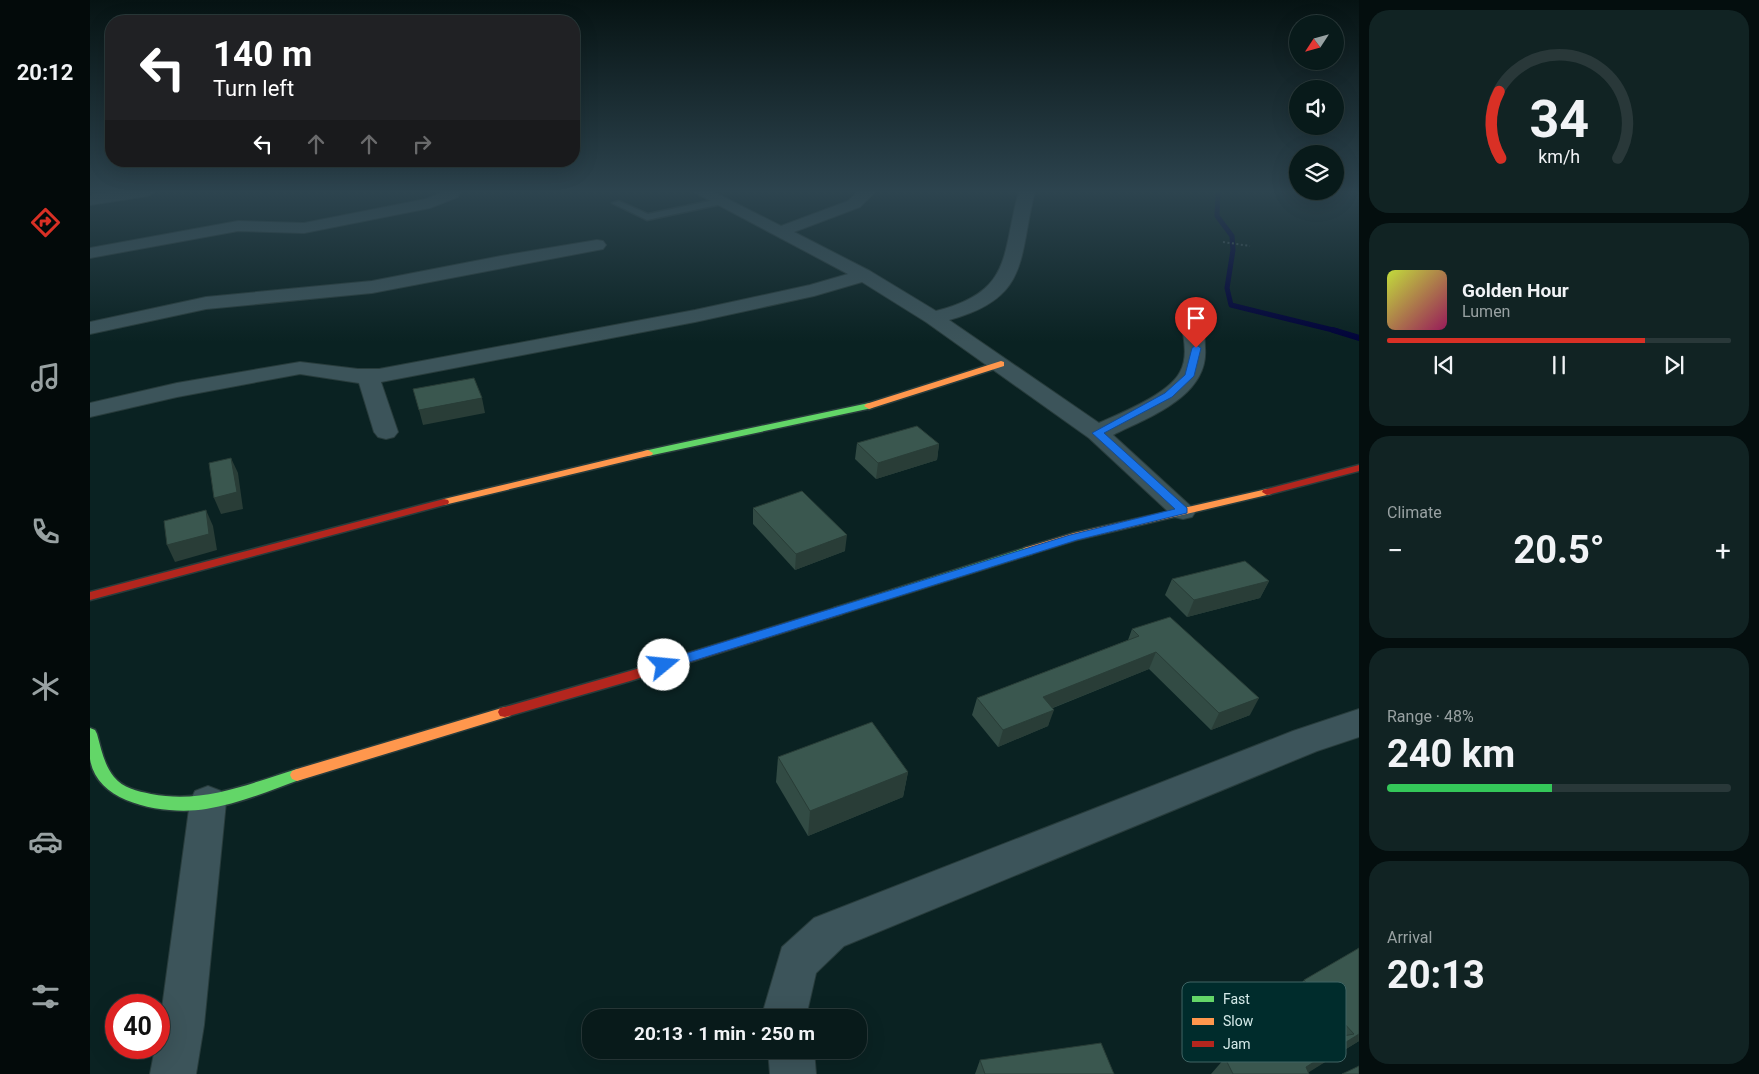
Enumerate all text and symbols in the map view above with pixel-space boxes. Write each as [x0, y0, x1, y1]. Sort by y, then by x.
north arrow [1289, 15, 1344, 70]
map controls [1289, 15, 1344, 200]
text: 140 m [213, 34, 312, 75]
icon: left [130, 35, 195, 100]
text: 20:12 [17, 60, 73, 85]
text: Turn left [213, 76, 294, 101]
button: sound [1289, 80, 1344, 135]
text: 34 [1529, 89, 1589, 150]
icon: left [249, 130, 277, 158]
icon: ahead [302, 130, 330, 158]
icon: ahead [355, 130, 383, 158]
icon: right [408, 130, 436, 158]
button: layers [1289, 145, 1344, 200]
text: km/h [1538, 146, 1580, 167]
icon: directions [28, 205, 63, 240]
text: Golden Hour [1462, 279, 1569, 302]
pin [1175, 297, 1217, 348]
text: Lumen [1462, 302, 1510, 321]
icon: arrive [1182, 304, 1210, 332]
icon: previous [1430, 351, 1458, 379]
icon: pause [1545, 351, 1573, 379]
icon: next [1660, 351, 1688, 379]
icon: music [28, 360, 63, 395]
text: Climate [1387, 503, 1442, 522]
icon: phone [28, 514, 63, 549]
text: 20.5° [1513, 528, 1605, 572]
text: − [1387, 534, 1403, 567]
text: + [1715, 534, 1731, 567]
position arrow [637, 638, 689, 690]
icon: climate [28, 669, 63, 704]
text: Range · 48% [1387, 707, 1474, 726]
text: 240 km [1387, 732, 1515, 776]
icon: car [28, 824, 63, 859]
text: Arrival [1387, 928, 1432, 947]
text: 20:13 [1387, 953, 1485, 997]
icon: filters [28, 979, 63, 1014]
legend [1182, 982, 1346, 1062]
text: Fast [1223, 991, 1250, 1007]
speed limit sign: 40 [105, 994, 170, 1059]
text: Slow [1223, 1013, 1254, 1029]
text: 20:13 · 1 min · 250 m [634, 1022, 815, 1045]
text: Jam [1223, 1036, 1251, 1052]

